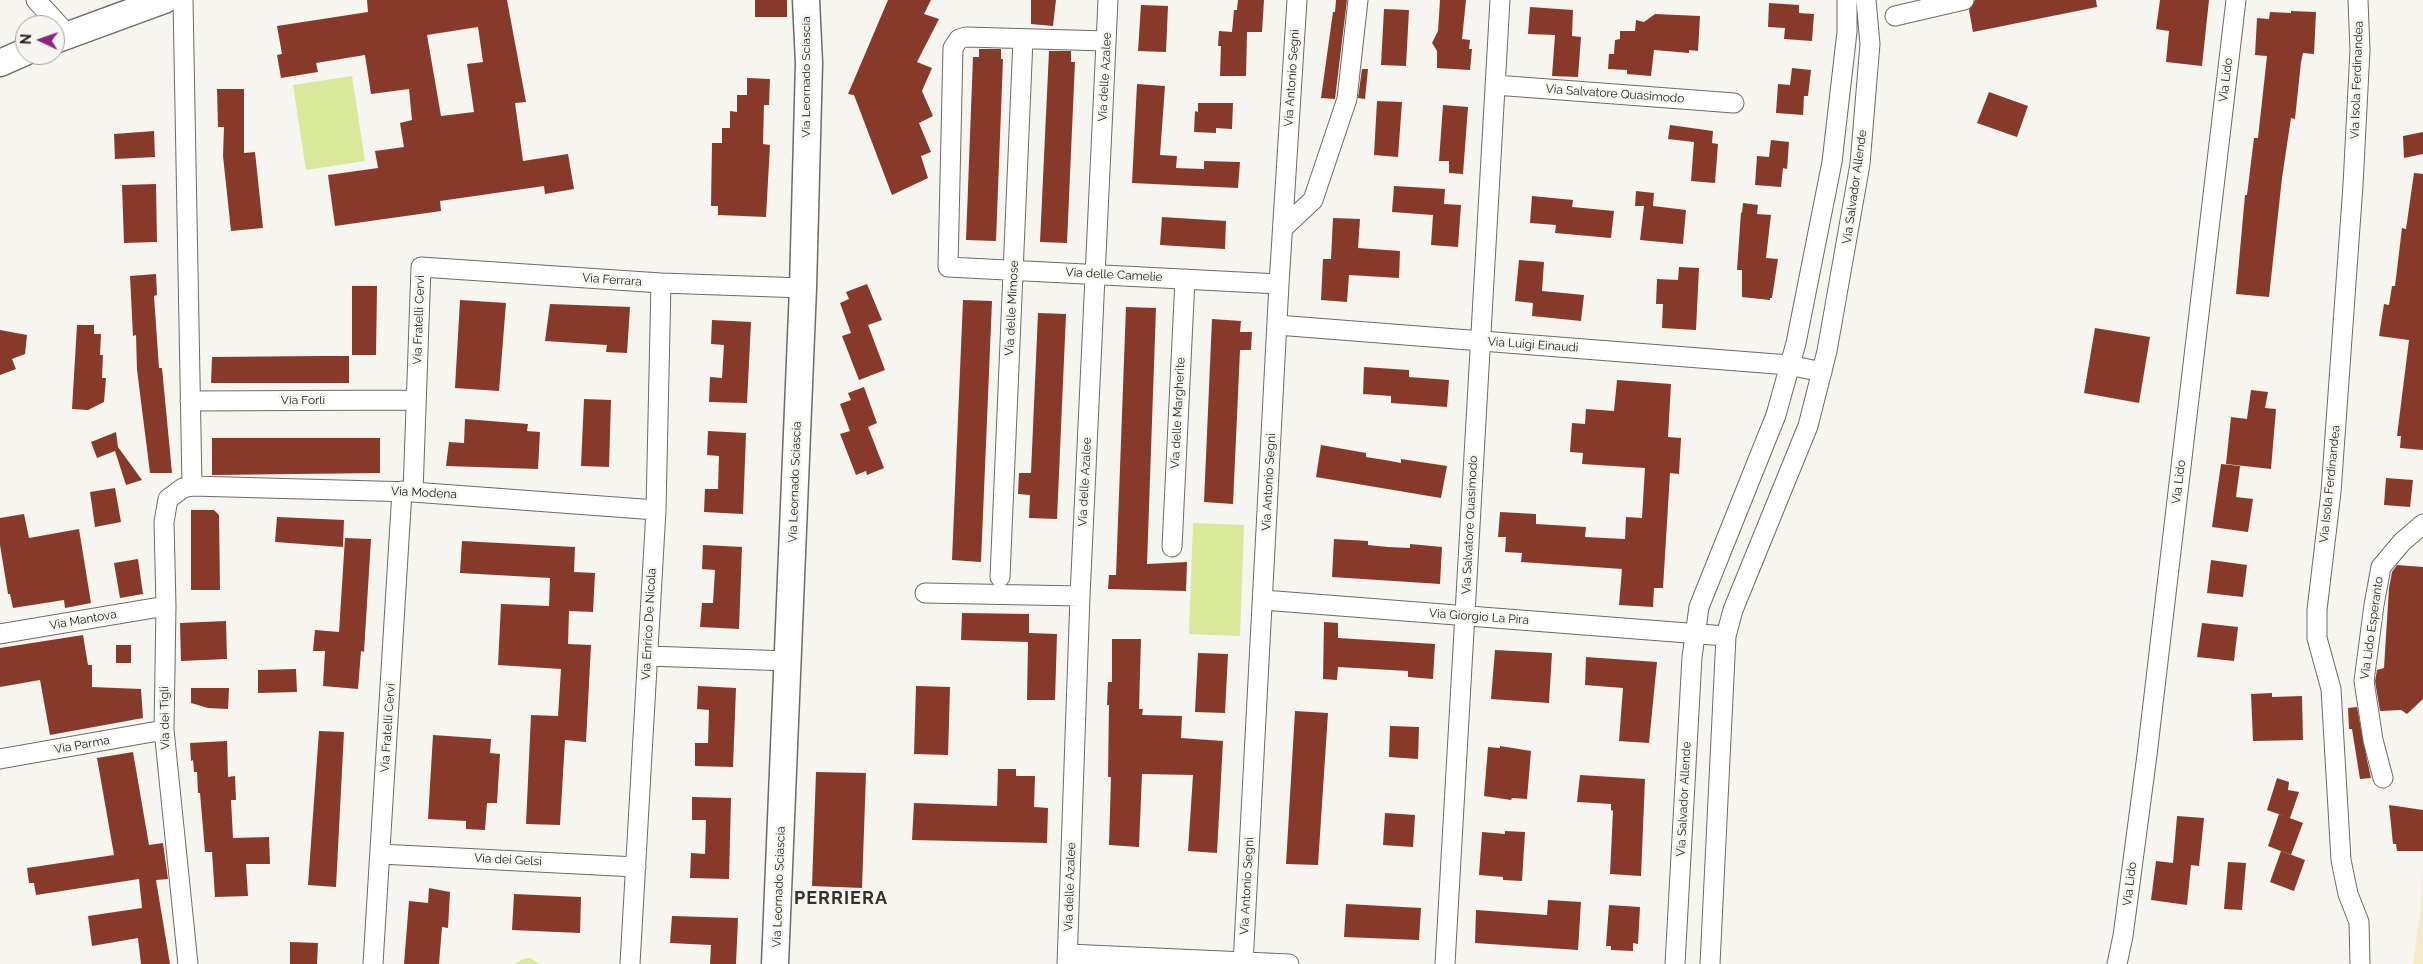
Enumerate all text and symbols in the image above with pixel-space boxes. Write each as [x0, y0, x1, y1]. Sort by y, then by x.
north arrow [15, 15, 65, 65]
street label: Via Leornado Sciascia [799, 16, 813, 138]
street label: Via Isola Ferdinandea [2348, 21, 2366, 139]
street label: Via Antonio Segni [1281, 29, 1303, 127]
street label: Via delle Azalee [1095, 32, 1115, 122]
text: N [18, 34, 34, 45]
street label: Via Lido [2216, 57, 2236, 103]
street label: Via Salvatore Quasimodo [1545, 82, 1685, 106]
street label: Via Salvador Allende [1840, 129, 1870, 245]
street label: Via delle Mimose [1002, 260, 1022, 356]
street label: Via delle Camelie [1065, 265, 1163, 285]
street label: Via Ferrara [582, 271, 642, 289]
street label: Via Fratelli Cervi [410, 275, 428, 365]
street label: Via Luigi Einaudi [1487, 335, 1579, 355]
street label: Via delle Margherite [1168, 357, 1188, 469]
street label: Via Forlì [281, 393, 325, 407]
street label: Via Leornado Sciascia [786, 421, 804, 543]
street label: Via Isola Ferdinandea [2317, 424, 2343, 544]
street label: Via Antonio Segni [1259, 433, 1279, 531]
street label: Via delle Azalee [1075, 437, 1095, 527]
street label: Via Salvatore Quasimodo [1459, 455, 1481, 595]
street label: Via Lido [2169, 459, 2189, 505]
street label: Via Modena [391, 484, 457, 502]
street label: Via Enrico De Nicola [639, 568, 659, 680]
street label: Via Lido Esperanto [2358, 576, 2386, 680]
street label: Via Giorgio La Pira [1428, 606, 1530, 628]
street label: Via Mantova [48, 607, 118, 633]
street label: Via Fratelli Cervi [378, 683, 398, 773]
street label: Via dei Tigli [157, 686, 173, 750]
street label: Via Parma [53, 733, 111, 757]
street label: Via Salvador Allende [1674, 741, 1694, 857]
street label: Via Leornado Sciascia [770, 826, 788, 948]
street label: Via Antonio Segni [1237, 837, 1257, 935]
street label: Via delle Azalee [1061, 842, 1079, 932]
street label: Via dei Gelsi [474, 851, 542, 869]
street label: Via Lido [2120, 861, 2140, 907]
district label: PERRIERA [793, 888, 889, 910]

